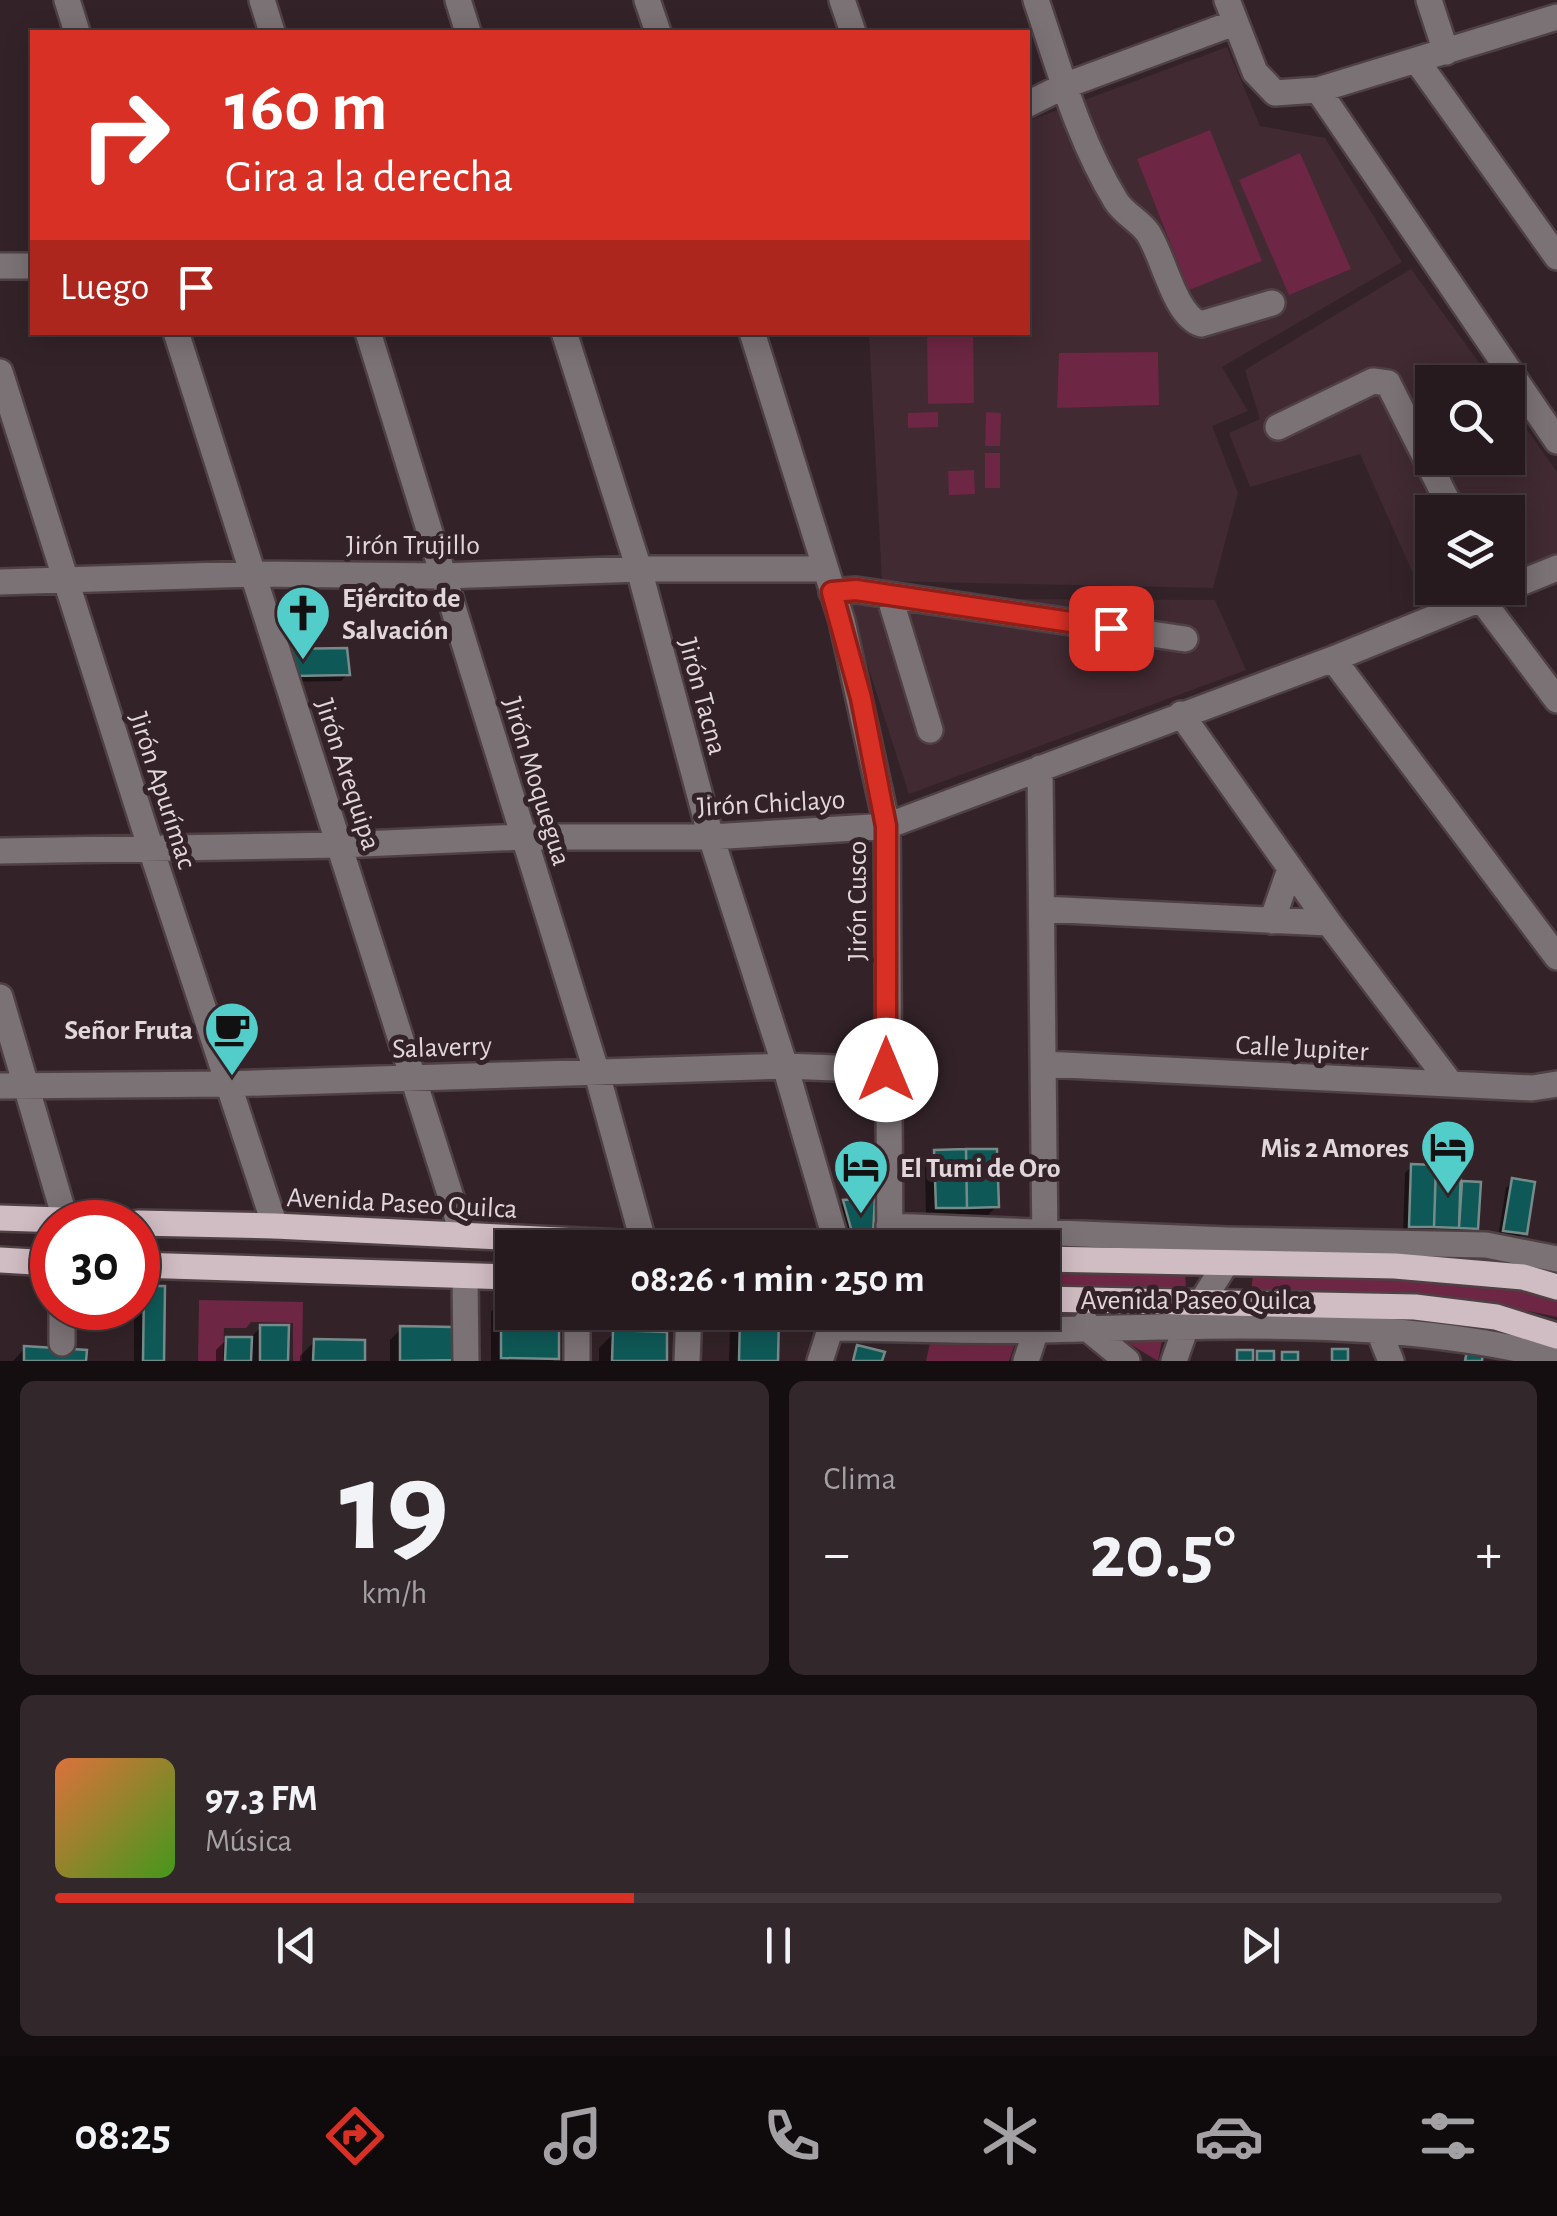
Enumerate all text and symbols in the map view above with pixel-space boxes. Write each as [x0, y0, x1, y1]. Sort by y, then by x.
icon: right [60, 70, 190, 200]
text: 160 m [225, 73, 388, 143]
text: Gira a la derecha [225, 155, 514, 200]
icon: arrive [169, 260, 224, 315]
text: Luego [60, 269, 149, 307]
map controls [1415, 365, 1525, 605]
button: search [1415, 365, 1525, 475]
button: layers [1415, 495, 1525, 605]
street label: Jirón Trujillo [346, 532, 480, 560]
church icon: Ejército de Salvación [273, 583, 333, 662]
place label: Ejército de Salvación [342, 585, 461, 645]
pin [1069, 586, 1154, 671]
icon: arrive [1084, 601, 1139, 656]
street label: Jirón Tacna [673, 635, 731, 758]
street label: Jirón Moquegua [497, 694, 575, 869]
street label: Jirón Arequipa [309, 695, 385, 854]
street label: Jirón Apurímac [124, 709, 201, 873]
street label: Jirón Chiclayo [696, 786, 846, 822]
street label: Jirón Cusco [844, 841, 872, 961]
cafe icon: Señor Fruta [202, 999, 262, 1078]
place label: Señor Fruta [64, 1017, 193, 1045]
position arrow [834, 1018, 938, 1122]
street label: Salaverry [392, 1032, 492, 1064]
street label: Calle Jupiter [1235, 1032, 1369, 1066]
hotel icon: Mis 2 Amores [1418, 1117, 1478, 1196]
place label: Mis 2 Amores [1260, 1135, 1409, 1163]
hotel icon: El Tumi de Oro [831, 1137, 891, 1216]
place label: El Tumi de Oro [900, 1155, 1061, 1183]
street label: Avenida Paseo Quilca [286, 1184, 518, 1224]
speed limit sign: 30 [30, 1200, 160, 1330]
text: 08:26 · 1 min · 250 m [630, 1261, 925, 1299]
street label: Avenida Paseo Quilca [1080, 1287, 1312, 1315]
text: 19 [339, 1444, 449, 1574]
text: Clima [824, 1463, 896, 1495]
text: 20.5° [1090, 1516, 1236, 1591]
text: − [824, 1527, 850, 1582]
text: + [1476, 1527, 1502, 1582]
text: km/h [361, 1577, 427, 1609]
text: 97.3 FM [205, 1780, 318, 1818]
text: Música [205, 1825, 292, 1857]
icon: previous [269, 1918, 324, 1973]
icon: pause [751, 1918, 806, 1973]
icon: next [1233, 1918, 1288, 1973]
icon: directions [320, 2101, 390, 2171]
icon: music [538, 2101, 608, 2171]
icon: phone [757, 2101, 827, 2171]
icon: climate [975, 2101, 1045, 2171]
icon: car [1194, 2101, 1264, 2171]
icon: filters [1413, 2101, 1483, 2171]
text: 08:25 [74, 2113, 171, 2158]

